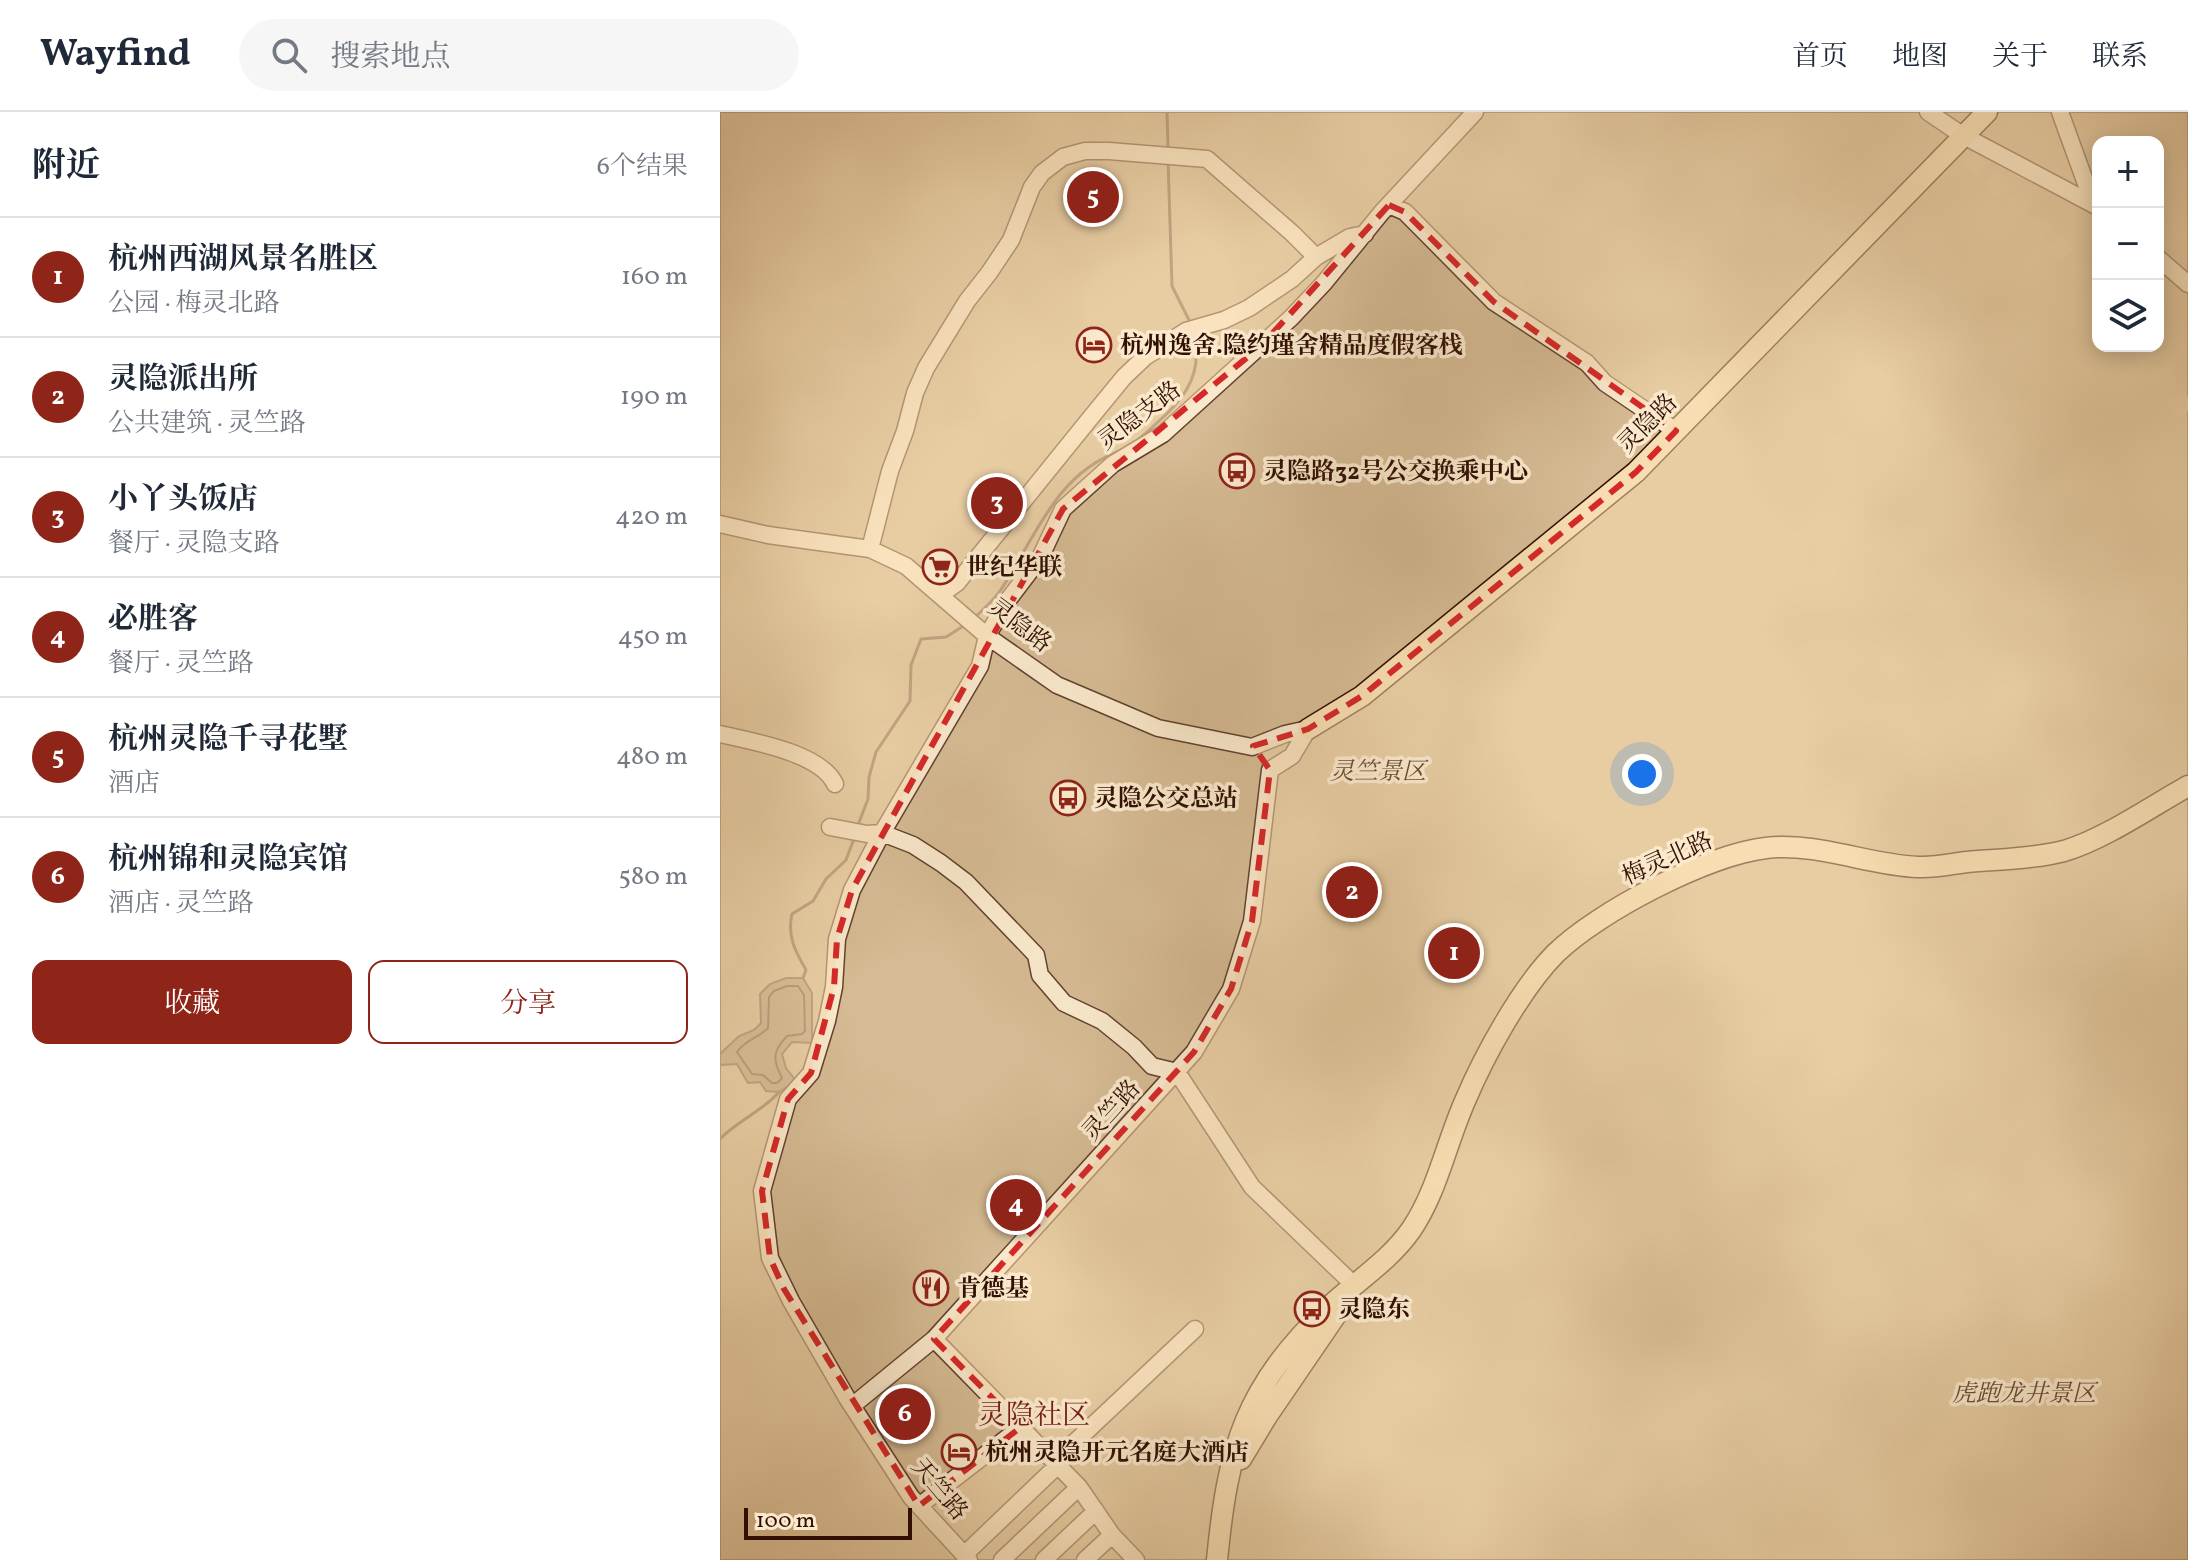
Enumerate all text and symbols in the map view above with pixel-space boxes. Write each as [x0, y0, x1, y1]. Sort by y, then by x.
search box [239, 19, 799, 91]
text: Wayfind [40, 29, 191, 82]
icon: search [267, 33, 311, 77]
text: 搜索地点 [331, 37, 451, 79]
text: 首页 [1792, 38, 1848, 77]
text: 地图 [1892, 38, 1948, 77]
text: 关于 [1992, 38, 2048, 77]
text: 联系 [2092, 38, 2148, 77]
map controls [2092, 136, 2164, 352]
button: + [2092, 136, 2164, 208]
text: 附近 [32, 144, 100, 191]
text: 6个结果 [597, 149, 688, 185]
pin: 5 [1067, 167, 1119, 227]
button: − [2092, 208, 2164, 280]
text: 杭州西湖风景名胜区 [108, 239, 378, 281]
text: 1 [53, 259, 63, 295]
text: 160 m [621, 259, 688, 295]
button: layers [2092, 280, 2164, 352]
text: 公园 · 梅灵北路 [108, 286, 280, 322]
hotel icon: 杭州逸舍.隐约瑾舍精品度假客栈 [1075, 326, 1113, 364]
place label: 杭州逸舍.隐约瑾舍精品度假客栈 [1120, 330, 1463, 364]
text: 灵隐派出所 [108, 359, 258, 401]
street label: 灵隐支路 [1092, 374, 1189, 459]
text: 2 [51, 379, 65, 415]
text: 190 m [620, 379, 688, 415]
street label: 灵隐路 [1611, 387, 1686, 462]
text: 公共建筑 · 灵竺路 [108, 406, 306, 442]
bus stop icon: 灵隐路32号公交换乘中心 [1218, 452, 1256, 490]
place label: 灵隐路32号公交换乘中心 [1263, 456, 1528, 490]
pin: 3 [971, 473, 1023, 533]
text: 小丫头饭店 [108, 479, 258, 521]
text: 3 [51, 499, 65, 535]
text: 420 m [615, 499, 688, 535]
text: 餐厅 · 灵隐支路 [108, 526, 280, 562]
supermarket icon: 世纪华联 [921, 548, 959, 586]
place label: 世纪华联 [966, 552, 1062, 586]
street label: 灵隐路 [980, 591, 1058, 662]
text: 必胜客 [108, 599, 198, 641]
text: 4 [50, 619, 66, 655]
text: 450 m [617, 619, 688, 655]
text: 餐厅 · 灵竺路 [108, 646, 254, 682]
text: 杭州灵隐千寻花墅 [108, 719, 348, 761]
text: 5 [52, 739, 64, 775]
text: 480 m [616, 739, 688, 775]
your location [1622, 754, 1662, 794]
park label: 灵竺景区 [1330, 756, 1429, 790]
text: 酒店 [108, 766, 160, 802]
bus stop icon: 灵隐公交总站 [1049, 779, 1087, 817]
place label: 灵隐公交总站 [1094, 783, 1238, 817]
street label: 梅灵北路 [1617, 825, 1719, 895]
text: 杭州锦和灵隐宾馆 [108, 839, 348, 881]
text: 6 [51, 859, 65, 895]
text: 580 m [618, 859, 688, 895]
pin: 2 [1326, 862, 1378, 922]
text: 酒店 · 灵竺路 [108, 886, 254, 922]
pin: 1 [1428, 923, 1480, 983]
button: 收藏 [32, 960, 352, 1044]
button: 分享 [368, 960, 688, 1044]
street label: 灵竺路 [1076, 1073, 1149, 1149]
pin: 4 [990, 1175, 1042, 1235]
restaurant icon: 肯德基 [912, 1269, 950, 1307]
place label: 肯德基 [957, 1273, 1029, 1307]
bus stop icon: 灵隐东 [1293, 1290, 1331, 1328]
place label: 灵隐东 [1338, 1294, 1410, 1328]
park label: 虎跑龙井景区 [1952, 1378, 2099, 1412]
pin: 6 [879, 1384, 931, 1444]
district label: 灵隐社区 [978, 1397, 1090, 1436]
hotel icon: 杭州灵隐开元名庭大酒店 [940, 1433, 978, 1471]
place label: 杭州灵隐开元名庭大酒店 [985, 1437, 1249, 1471]
street label: 天竺路 [902, 1452, 975, 1529]
scale bar [744, 1504, 912, 1540]
text: 100 m [756, 1506, 815, 1537]

